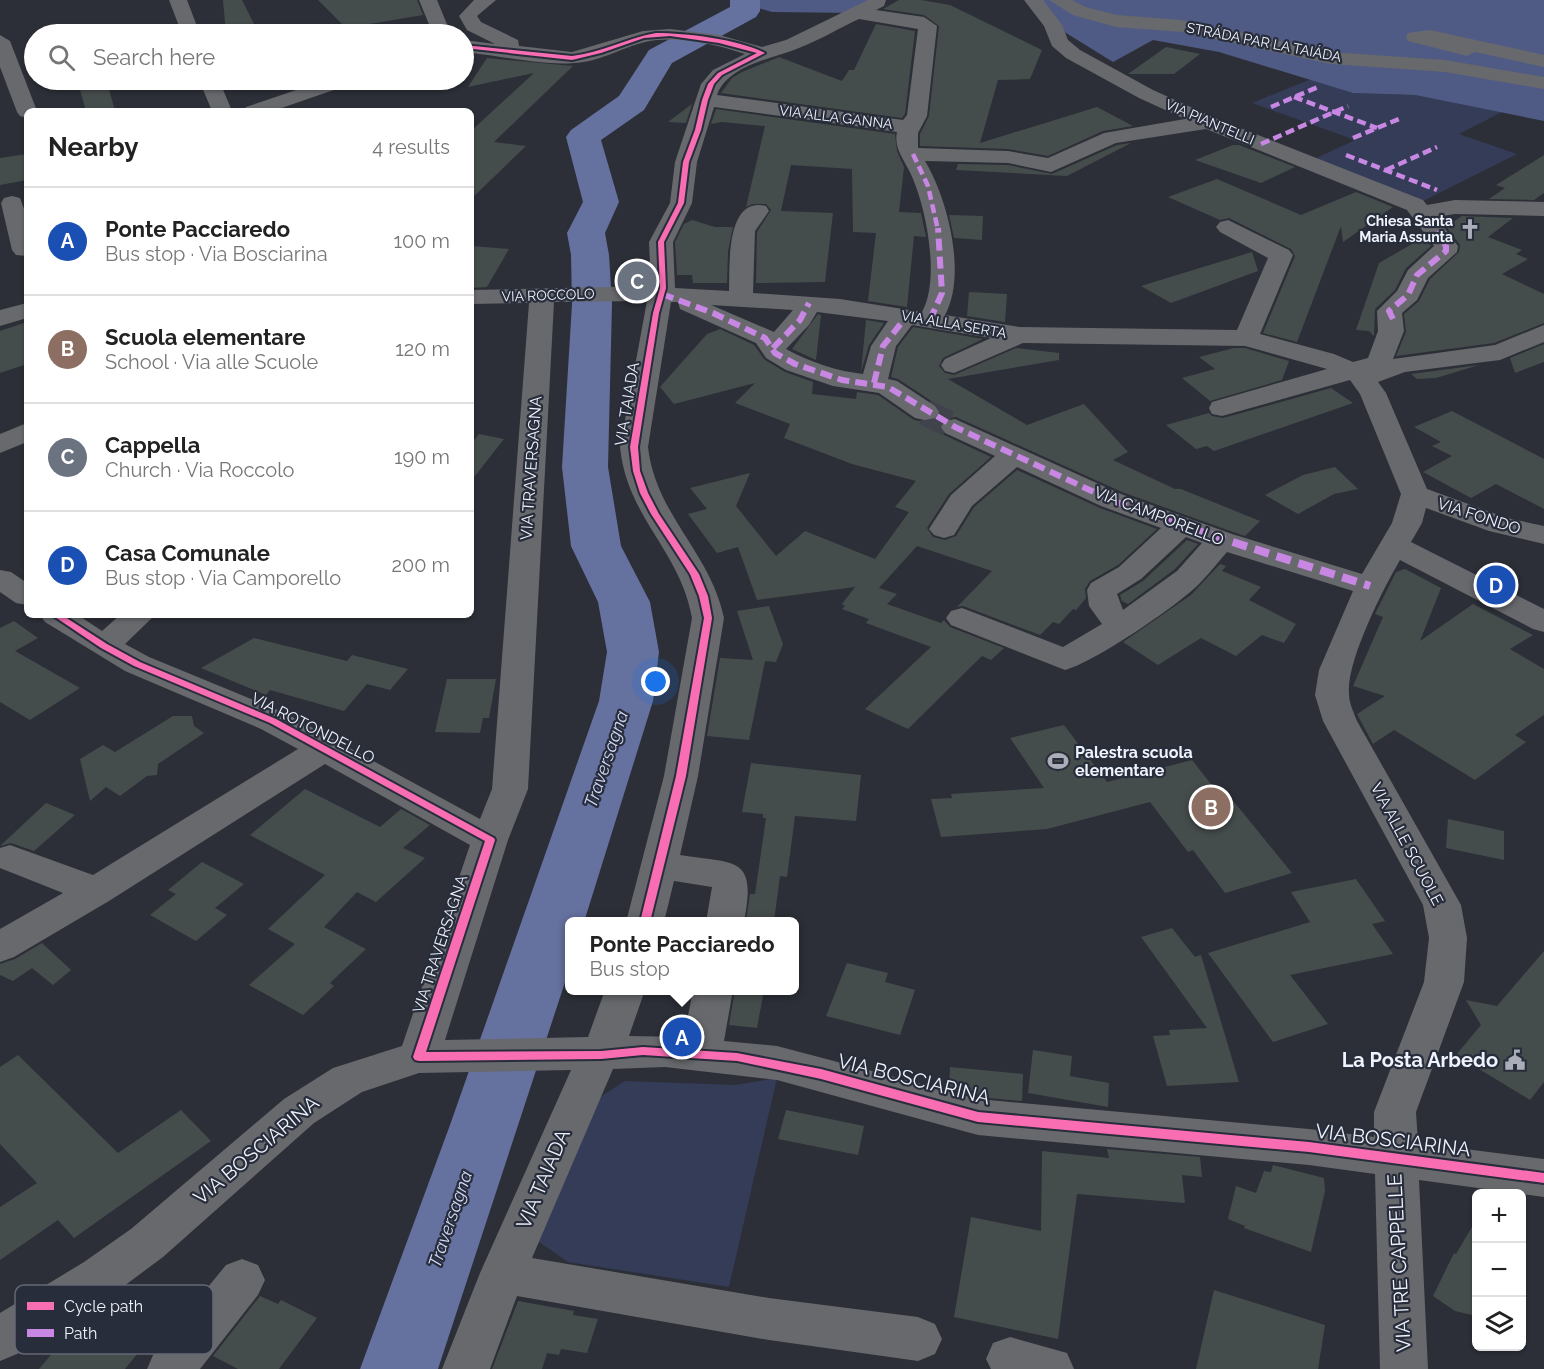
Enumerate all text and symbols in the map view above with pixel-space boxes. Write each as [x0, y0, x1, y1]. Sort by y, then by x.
street label: STRÁDA PAR LA TAIÁDA [1185, 18, 1344, 65]
search box [24, 24, 474, 90]
icon: search [45, 41, 78, 74]
text: Search here [93, 44, 215, 70]
street label: VIA PIANTELLI [1163, 96, 1257, 148]
street label: VIA ALLA GANNA [778, 102, 894, 132]
text: Nearby [48, 132, 138, 162]
text: 4 results [372, 135, 450, 159]
place label: Chiesa Santa Maria Assunta [1359, 213, 1453, 245]
text: Ponte Pacciaredo [105, 216, 290, 242]
church icon: Chiesa Santa Maria Assunta [1458, 217, 1482, 241]
text: A [61, 229, 74, 253]
text: 100 m [393, 229, 450, 253]
text: Bus stop · Via Bosciarina [105, 242, 328, 266]
pin: C [618, 258, 656, 304]
street label: VIA ROCCOLO [501, 285, 595, 305]
street label: VIA ALLA SERTA [900, 307, 1008, 341]
text: Scuola elementare [105, 324, 306, 350]
text: B [61, 337, 74, 361]
text: 120 m [395, 337, 450, 361]
text: School · Via alle Scuole [105, 350, 318, 374]
street label: VIA TAIADA [611, 360, 643, 447]
street label: VIA TRAVERSAGNA [516, 395, 546, 541]
text: Cappella [105, 432, 200, 458]
text: C [61, 445, 74, 469]
text: 190 m [394, 445, 450, 469]
text: Church · Via Roccolo [105, 458, 294, 482]
street label: VIA CAMPORELLO [1092, 483, 1226, 549]
street label: VIA FONDO [1435, 494, 1523, 538]
text: Casa Comunale [105, 540, 270, 566]
text: D [60, 553, 75, 577]
text: 200 m [392, 553, 450, 577]
pin: D [1476, 562, 1516, 608]
text: Bus stop · Via Camporello [105, 566, 341, 590]
your location [641, 667, 670, 696]
street label: VIA ROTONDELLO [248, 689, 378, 767]
water label: Traversagna [580, 708, 632, 810]
place label: Palestra scuola elementare [1075, 743, 1193, 780]
sports icon: Palestra scuola elementare [1046, 749, 1070, 773]
street label: VIA ALLE SCUOLE [1367, 780, 1447, 909]
pin: B [1192, 784, 1230, 830]
street label: VIA TRAVERSAGNA [409, 872, 471, 1016]
popup [565, 917, 799, 995]
text: Ponte Pacciaredo [590, 931, 774, 957]
text: Bus stop [590, 957, 670, 981]
pin: A [662, 1014, 702, 1060]
street label: VIA BOSCIARINA [835, 1048, 993, 1110]
place label: La Posta Arbedo [1342, 1048, 1498, 1072]
public building icon: La Posta Arbedo [1503, 1048, 1527, 1072]
street label: VIA BOSCIARINA [188, 1090, 324, 1209]
street label: VIA BOSCIARINA [1314, 1119, 1472, 1161]
street label: VIA TAIADA [511, 1125, 575, 1233]
water label: Traversagna [424, 1168, 476, 1270]
street label: VIA TRE CAPPELLE [1382, 1173, 1416, 1353]
map controls [1472, 1189, 1526, 1351]
button: + [1472, 1189, 1526, 1243]
button: − [1472, 1243, 1526, 1297]
legend [15, 1285, 213, 1354]
text: Cycle path [64, 1297, 143, 1316]
button: layers [1472, 1297, 1526, 1351]
text: Path [64, 1324, 97, 1343]

